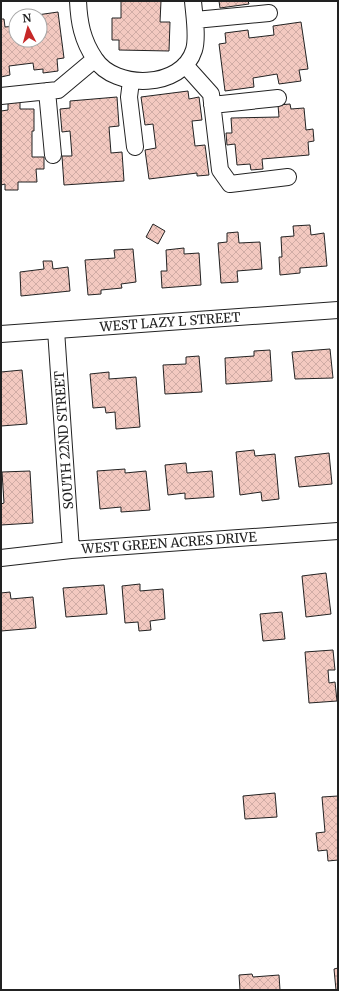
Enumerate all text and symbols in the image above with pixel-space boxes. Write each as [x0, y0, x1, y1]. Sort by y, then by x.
north arrow [8, 8, 48, 48]
text: N [22, 11, 32, 25]
street label: WEST LAZY L STREET [98, 309, 241, 335]
street label: SOUTH 22ND STREET [51, 370, 77, 510]
street label: WEST GREEN ACRES DRIVE [80, 528, 258, 558]

